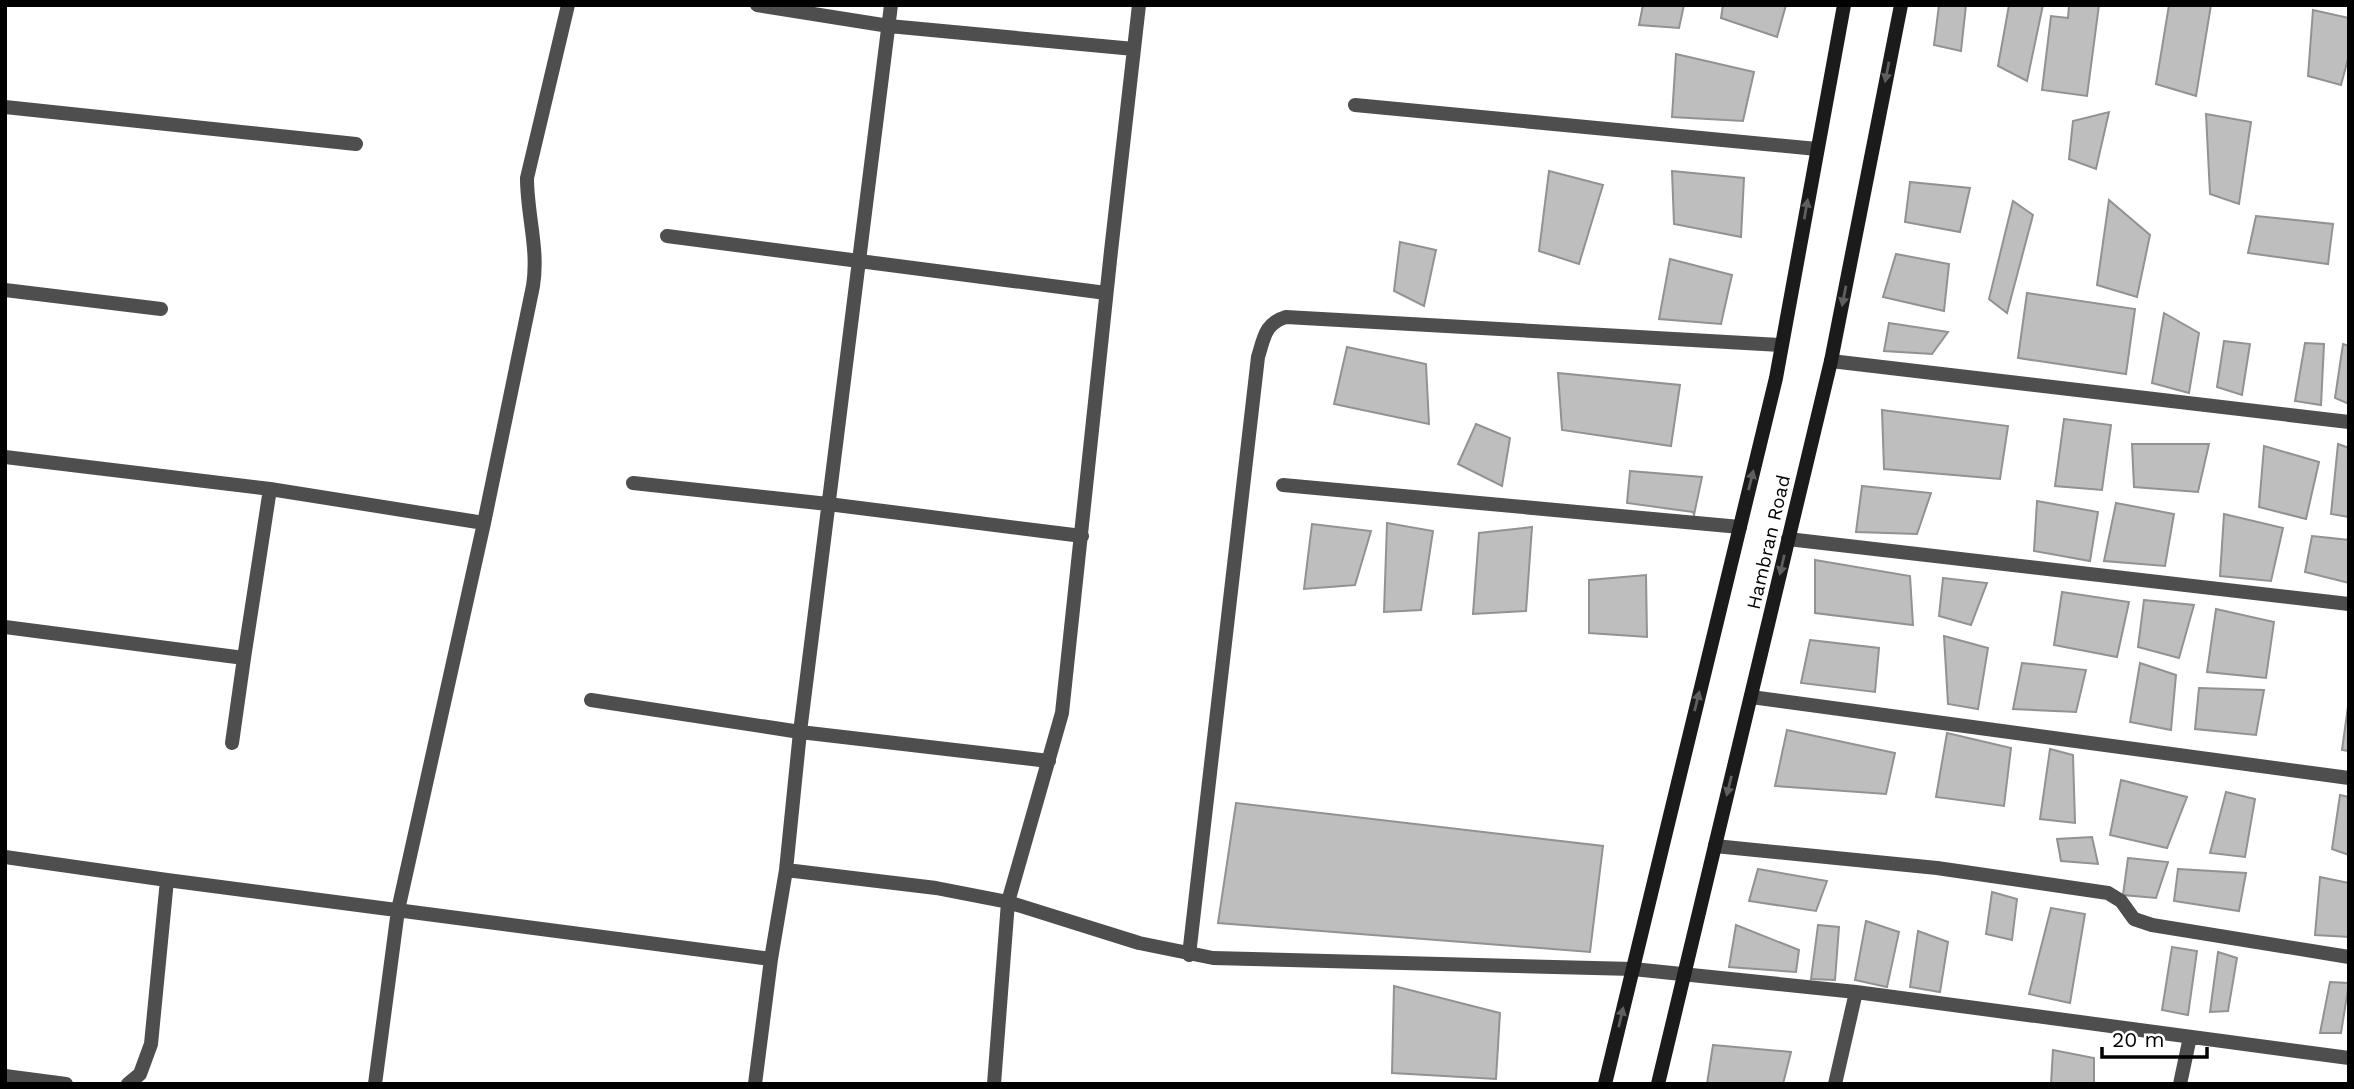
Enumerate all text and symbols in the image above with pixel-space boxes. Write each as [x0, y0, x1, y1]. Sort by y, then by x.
one-way arrow [1882, 61, 1893, 83]
one-way arrow [1801, 198, 1812, 220]
one-way arrow [1838, 285, 1849, 307]
one-way arrow [1746, 469, 1757, 491]
street label: Hambran Road [1742, 473, 1795, 612]
one-way arrow [1776, 554, 1787, 576]
one-way arrow [1692, 690, 1703, 712]
one-way arrow [1723, 775, 1734, 797]
one-way arrow [1616, 1006, 1627, 1028]
scale bar [2102, 1016, 2207, 1060]
text: 20 m [2112, 1027, 2164, 1052]

